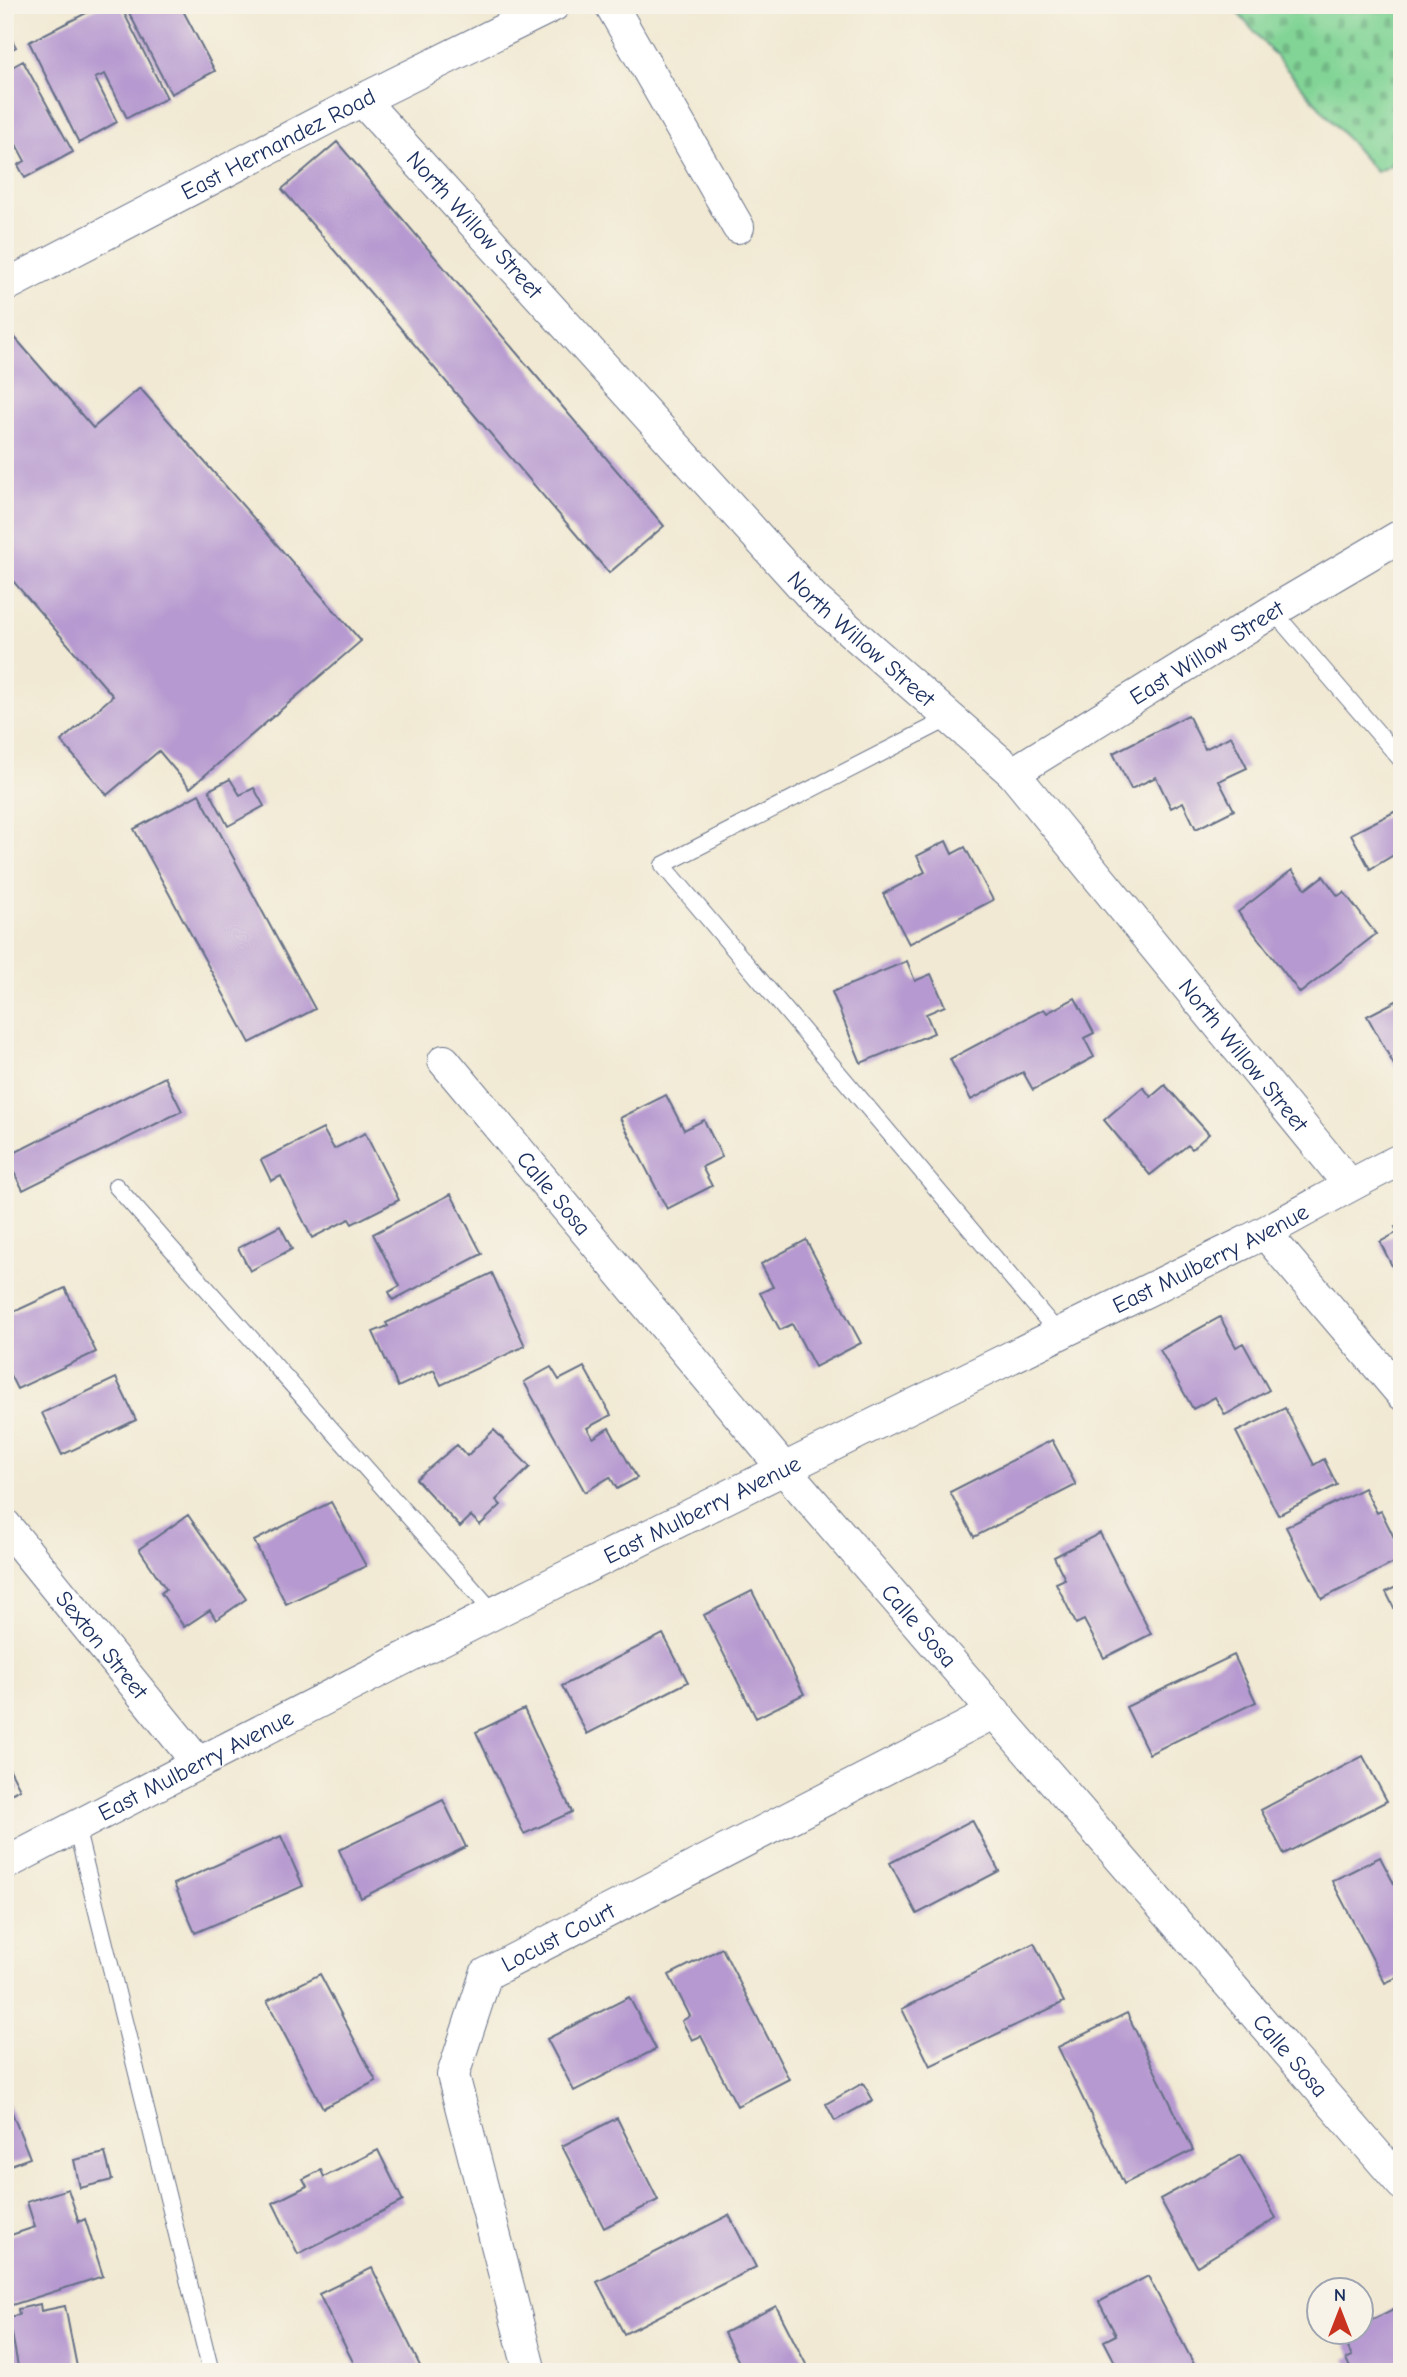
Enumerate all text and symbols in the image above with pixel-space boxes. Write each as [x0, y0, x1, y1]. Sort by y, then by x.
street label: East Hernandez Road [176, 82, 380, 205]
street label: North Willow Street [401, 145, 549, 305]
street label: North Willow Street [782, 565, 942, 713]
street label: East Willow Street [1125, 594, 1289, 710]
street label: North Willow Street [1173, 973, 1315, 1138]
street label: Calle Sosa [511, 1146, 597, 1241]
street label: East Mulberry Avenue [1108, 1198, 1313, 1319]
street label: East Mulberry Avenue [599, 1449, 805, 1570]
street label: Calle Sosa [876, 1578, 963, 1673]
street label: Sexton Street [50, 1585, 155, 1705]
street label: East Mulberry Avenue [94, 1703, 298, 1826]
street label: Locust Court [497, 1896, 620, 1977]
street label: Calle Sosa [1247, 2008, 1334, 2102]
north arrow [1306, 2276, 1376, 2346]
text: N [1334, 2284, 1346, 2306]

